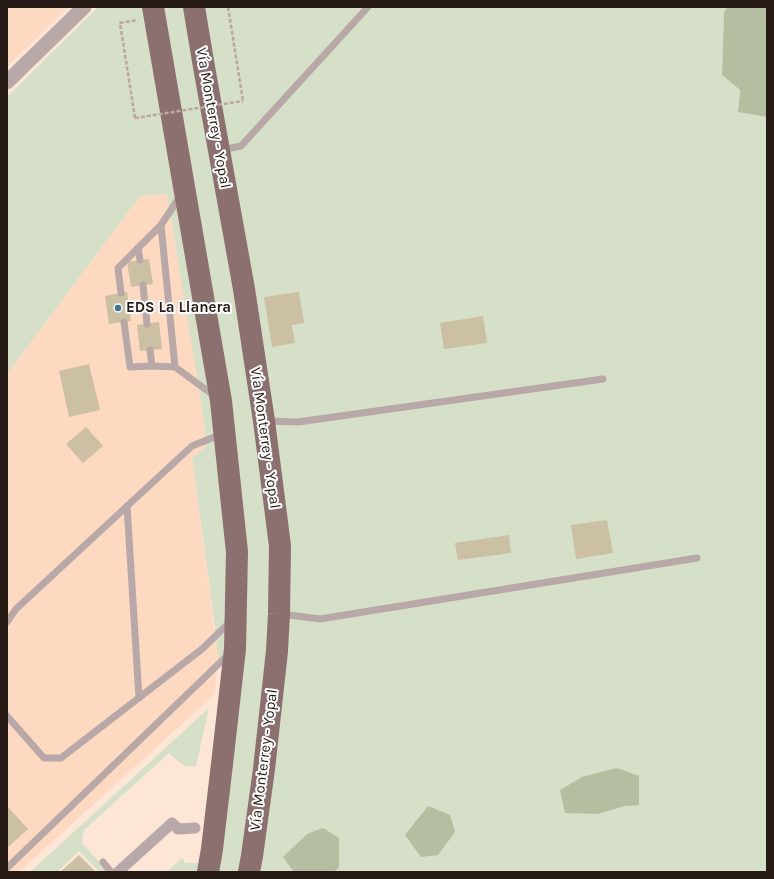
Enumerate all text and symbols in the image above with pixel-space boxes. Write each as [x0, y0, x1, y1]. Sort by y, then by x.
street label: Vía Monterrey - Yopal [192, 46, 234, 190]
place label: EDS La Llanera [126, 299, 231, 317]
marker: EDS La Llanera [113, 303, 123, 313]
street label: Vía Monterrey - Yopal [246, 366, 284, 510]
street label: Vía Monterrey - Yopal [246, 688, 282, 832]

